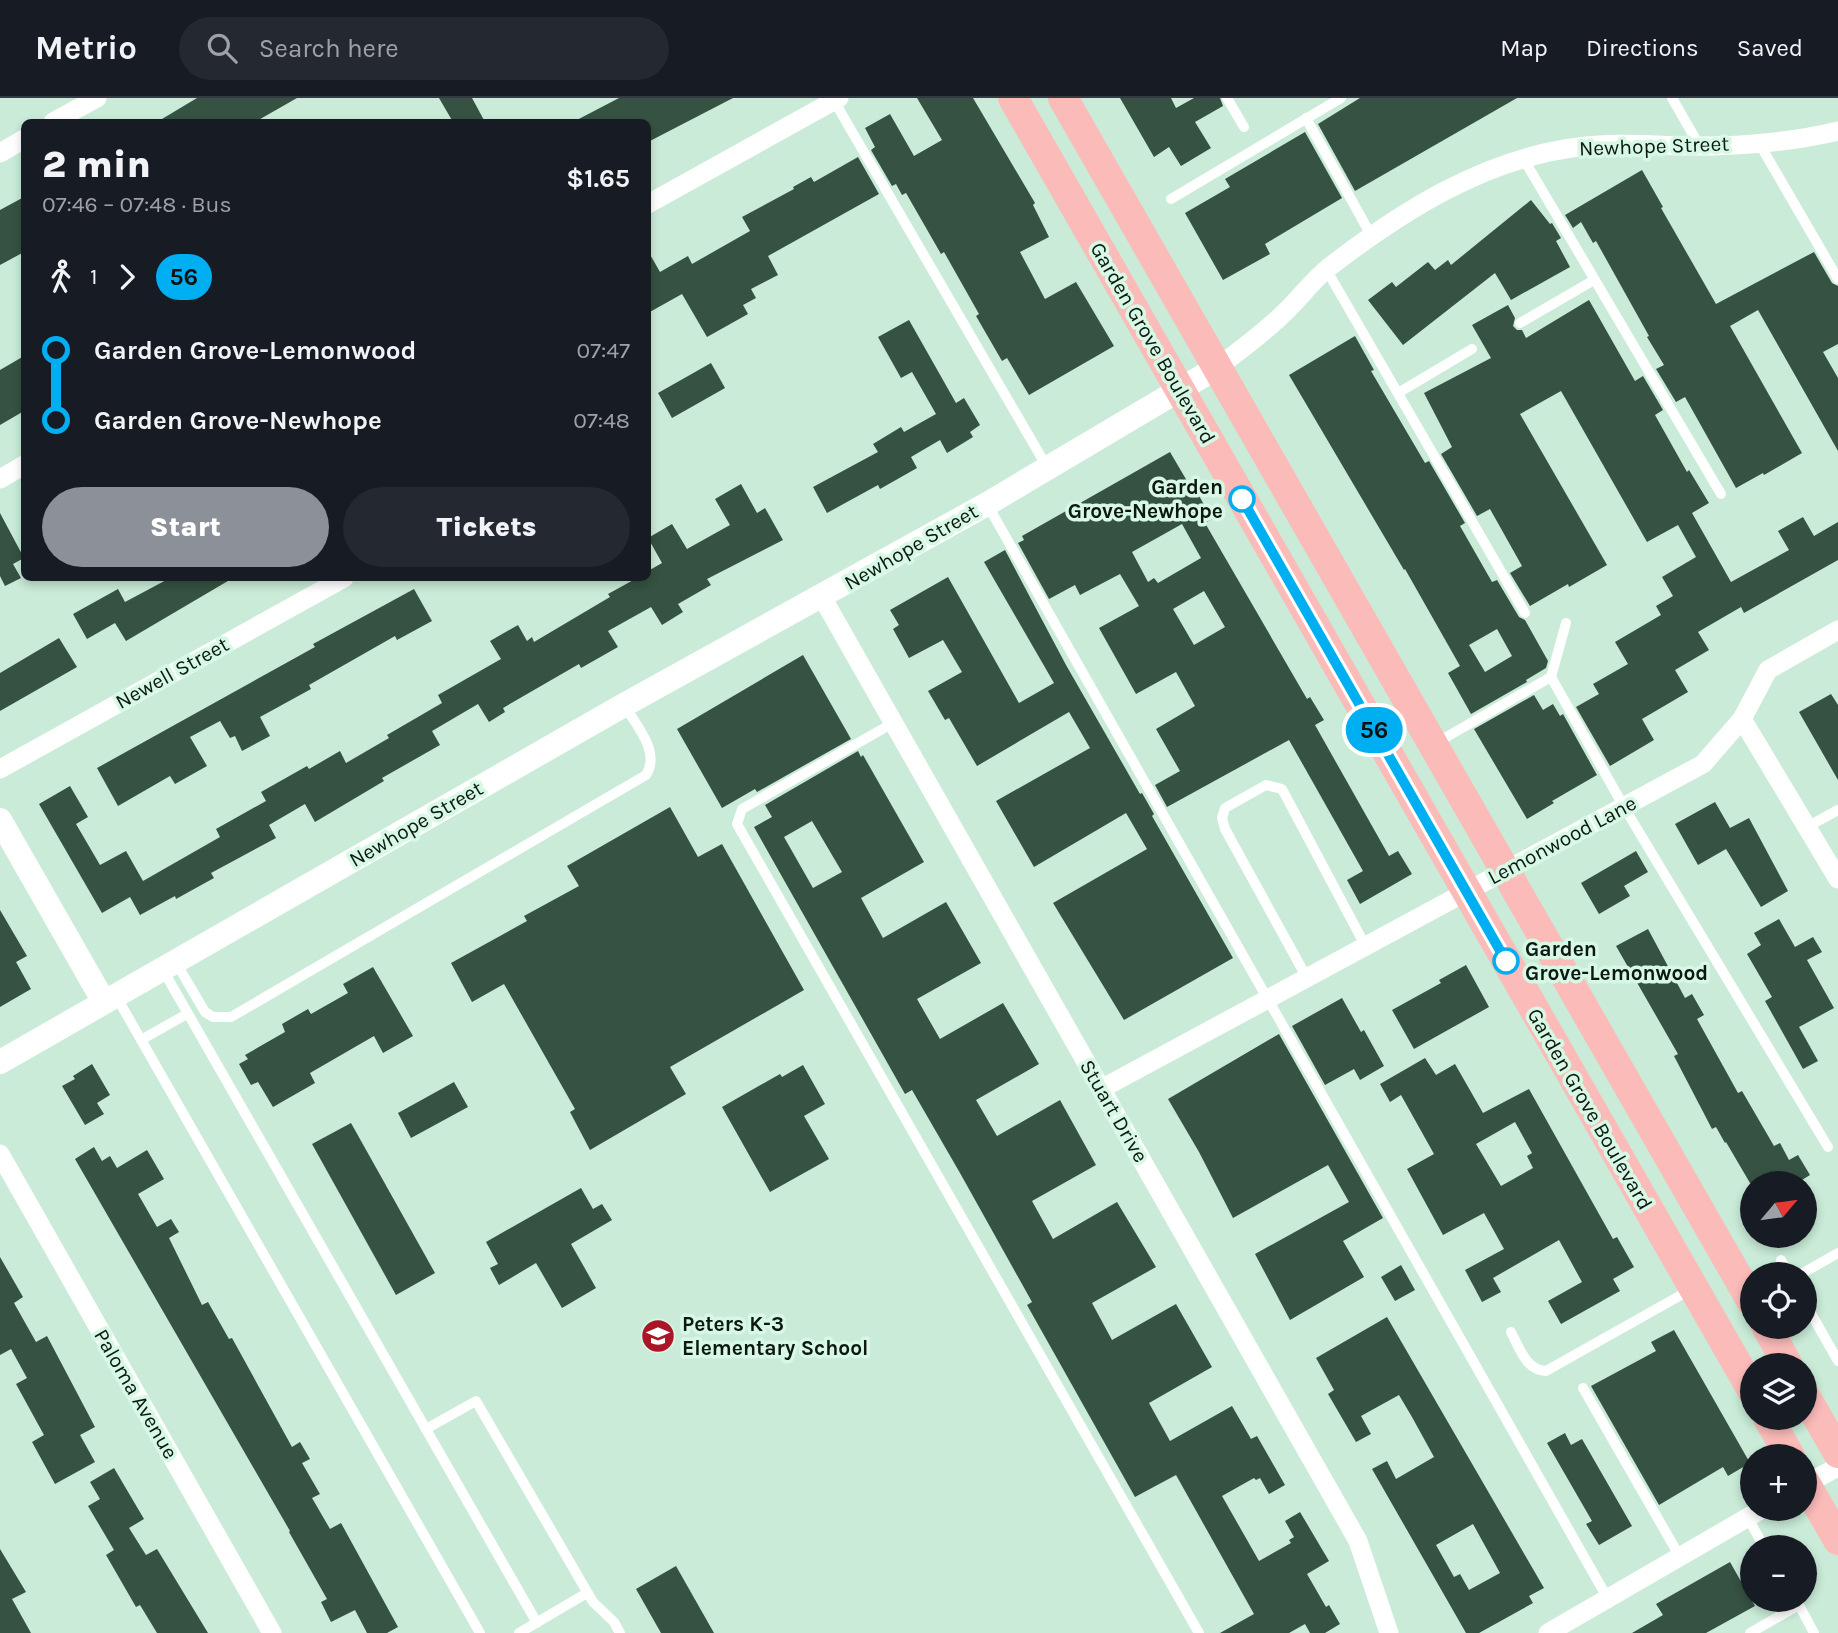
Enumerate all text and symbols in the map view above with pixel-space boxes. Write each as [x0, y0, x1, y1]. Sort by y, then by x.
search box [179, 17, 669, 80]
text: Metrio [35, 29, 137, 67]
icon: search [203, 29, 241, 67]
text: Search here [259, 33, 399, 64]
text: Map [1500, 34, 1548, 62]
text: Directions [1586, 34, 1699, 62]
text: Saved [1737, 34, 1803, 62]
street label: Newhope Street [1579, 131, 1730, 161]
text: 2 min [42, 142, 151, 187]
text: $1.65 [566, 163, 630, 194]
text: 07:46 – 07:48 · Bus [42, 191, 232, 218]
street label: Garden Grove Boulevard [1085, 238, 1221, 448]
icon: walk [42, 258, 80, 296]
icon: forward [108, 258, 146, 296]
text: 1 [90, 263, 98, 290]
text: 56 [170, 263, 198, 291]
text: Garden Grove-Lemonwood [94, 335, 416, 366]
text: 07:47 [577, 337, 630, 364]
text: Garden Grove-Newhope [94, 405, 382, 436]
text: 07:48 [573, 407, 630, 434]
place label: Garden Grove-Newhope [1068, 475, 1223, 523]
marker: Garden Grove-Newhope [1229, 486, 1255, 512]
button: Start [42, 487, 329, 567]
button: Tickets [343, 487, 630, 567]
street label: Newhope Street [840, 499, 982, 595]
street label: Newell Street [111, 632, 233, 714]
line badge: 56 [1342, 707, 1406, 753]
text: 56 [1360, 716, 1388, 744]
street label: Newhope Street [345, 776, 487, 872]
street label: Lemonwood Lane [1484, 791, 1640, 889]
place label: Garden Grove-Lemonwood [1525, 937, 1708, 985]
marker: Garden Grove-Lemonwood [1493, 948, 1519, 974]
street label: Garden Grove Boulevard [1522, 1004, 1658, 1214]
street label: Stuart Drive [1075, 1055, 1153, 1167]
north arrow [1740, 1171, 1816, 1248]
map controls [1740, 1171, 1817, 1612]
button: locate [1740, 1262, 1817, 1339]
place label: Peters K-3 Elementary School [682, 1312, 868, 1360]
school or university icon: Peters K-3 Elementary School [639, 1317, 677, 1355]
street label: Paloma Avenue [89, 1325, 183, 1463]
button: layers [1740, 1353, 1817, 1430]
button: + [1740, 1444, 1817, 1521]
button: − [1740, 1535, 1817, 1612]

